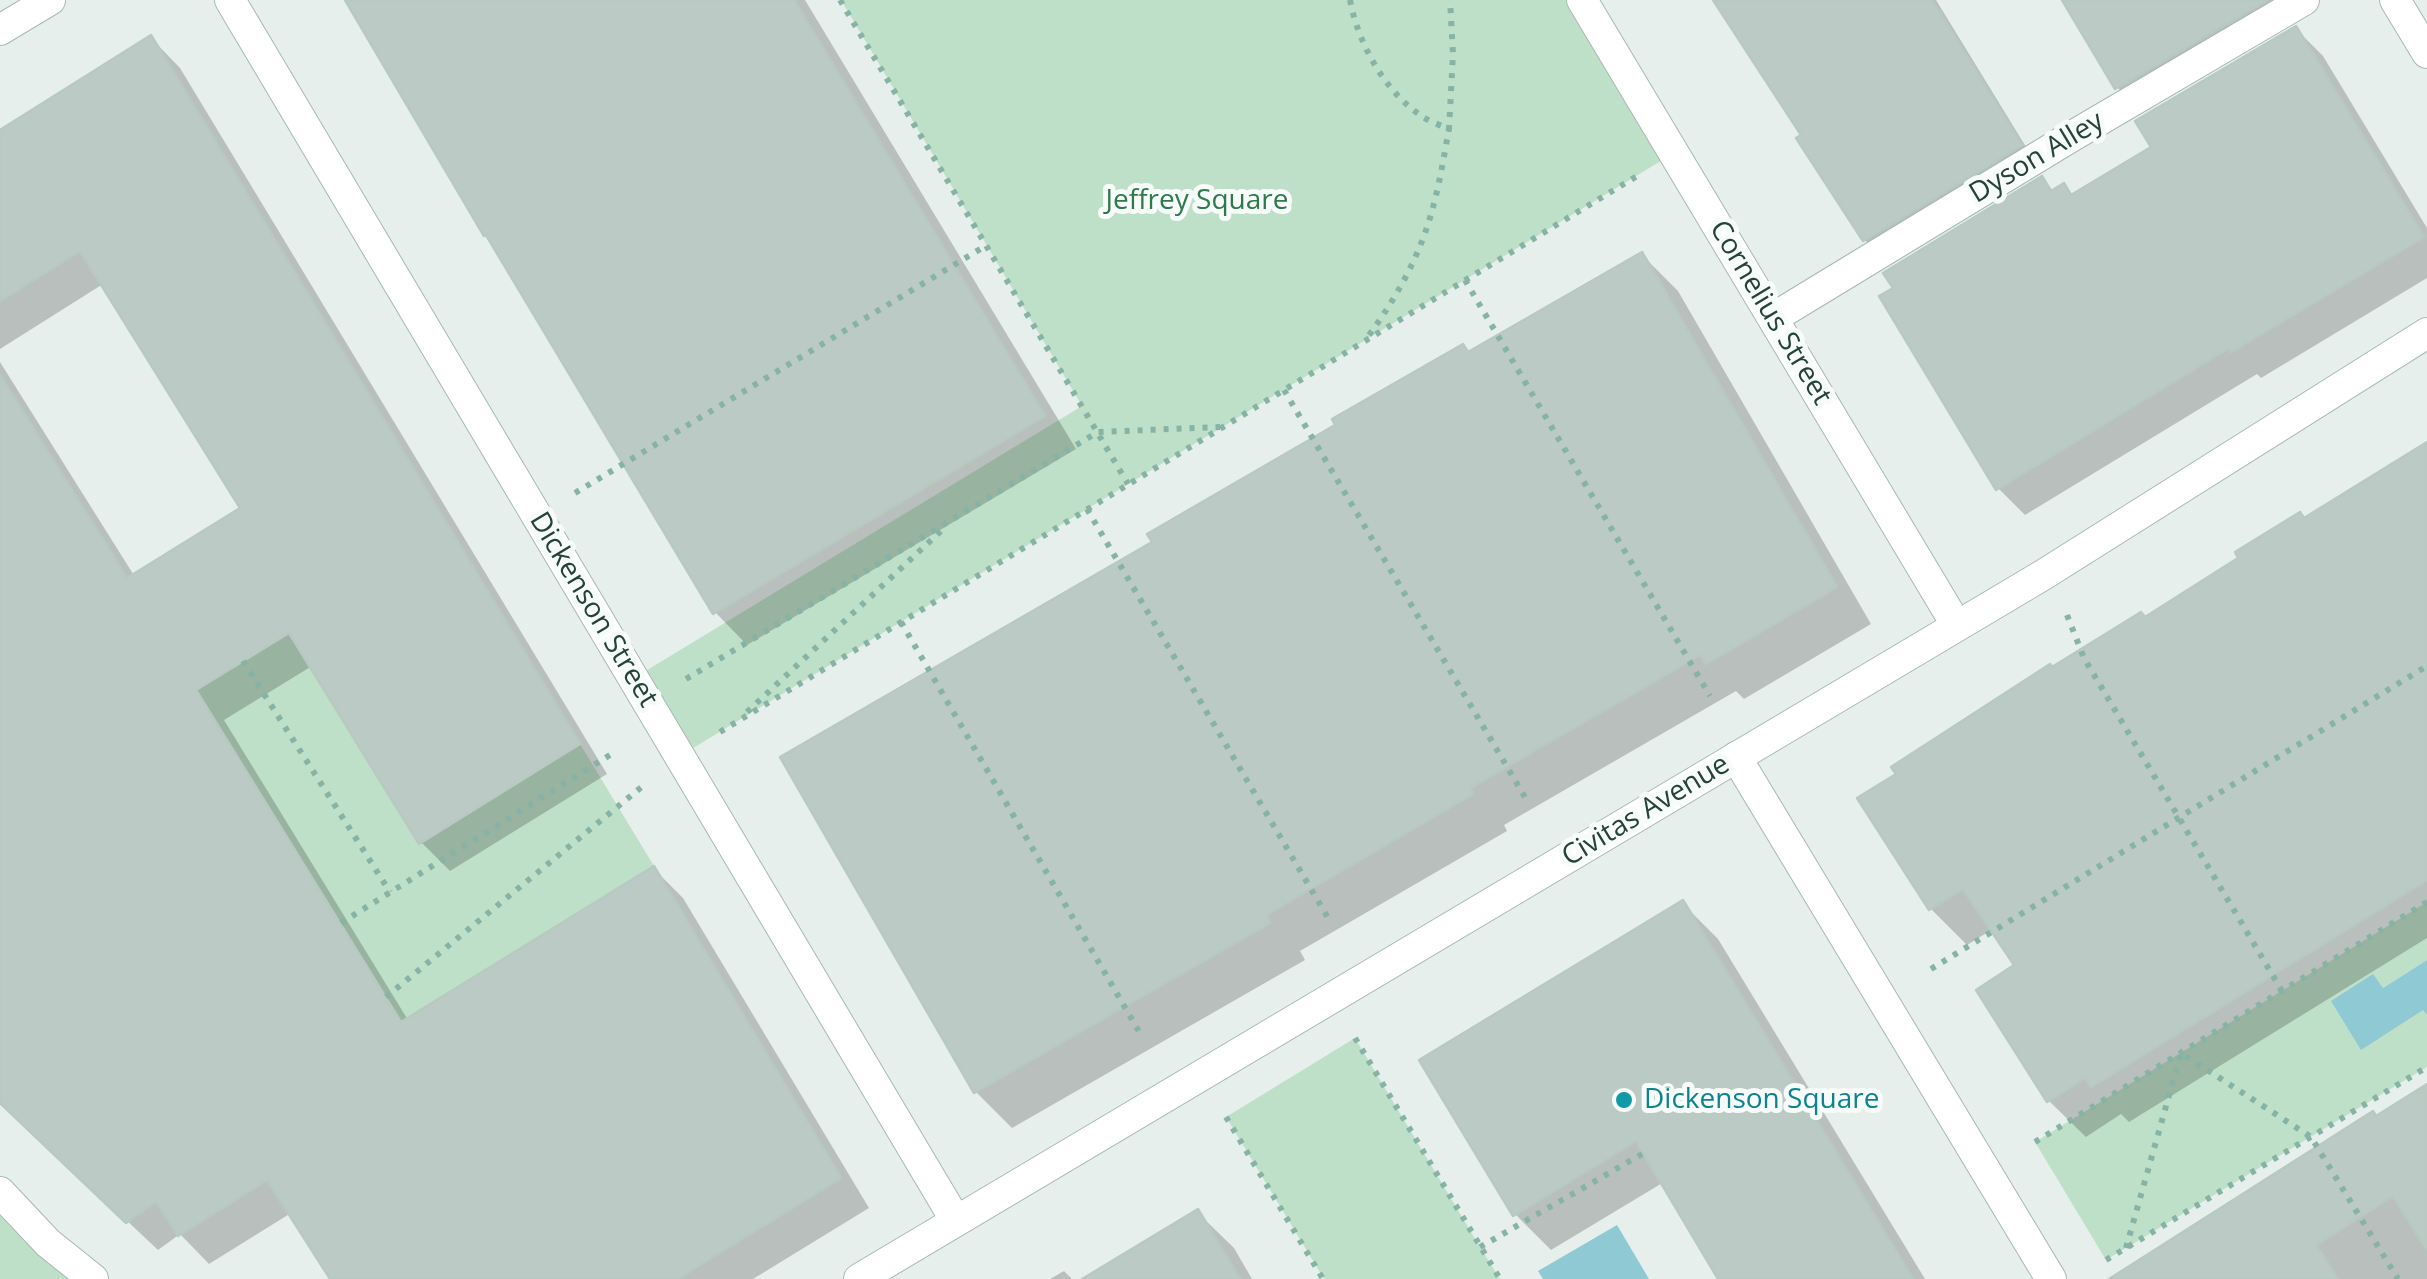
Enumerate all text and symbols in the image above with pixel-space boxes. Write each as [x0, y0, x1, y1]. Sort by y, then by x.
street label: Dyson Alley [1964, 105, 2110, 211]
park label: Jeffrey Square [1106, 184, 1288, 218]
street label: Cornelius Street [1702, 215, 1838, 411]
street label: Dickenson Street [522, 507, 664, 713]
street label: Civitas Avenue [1556, 748, 1736, 874]
place label: Dickenson Square [1644, 1083, 1879, 1117]
marker: Dickenson Square [1613, 1089, 1635, 1111]

